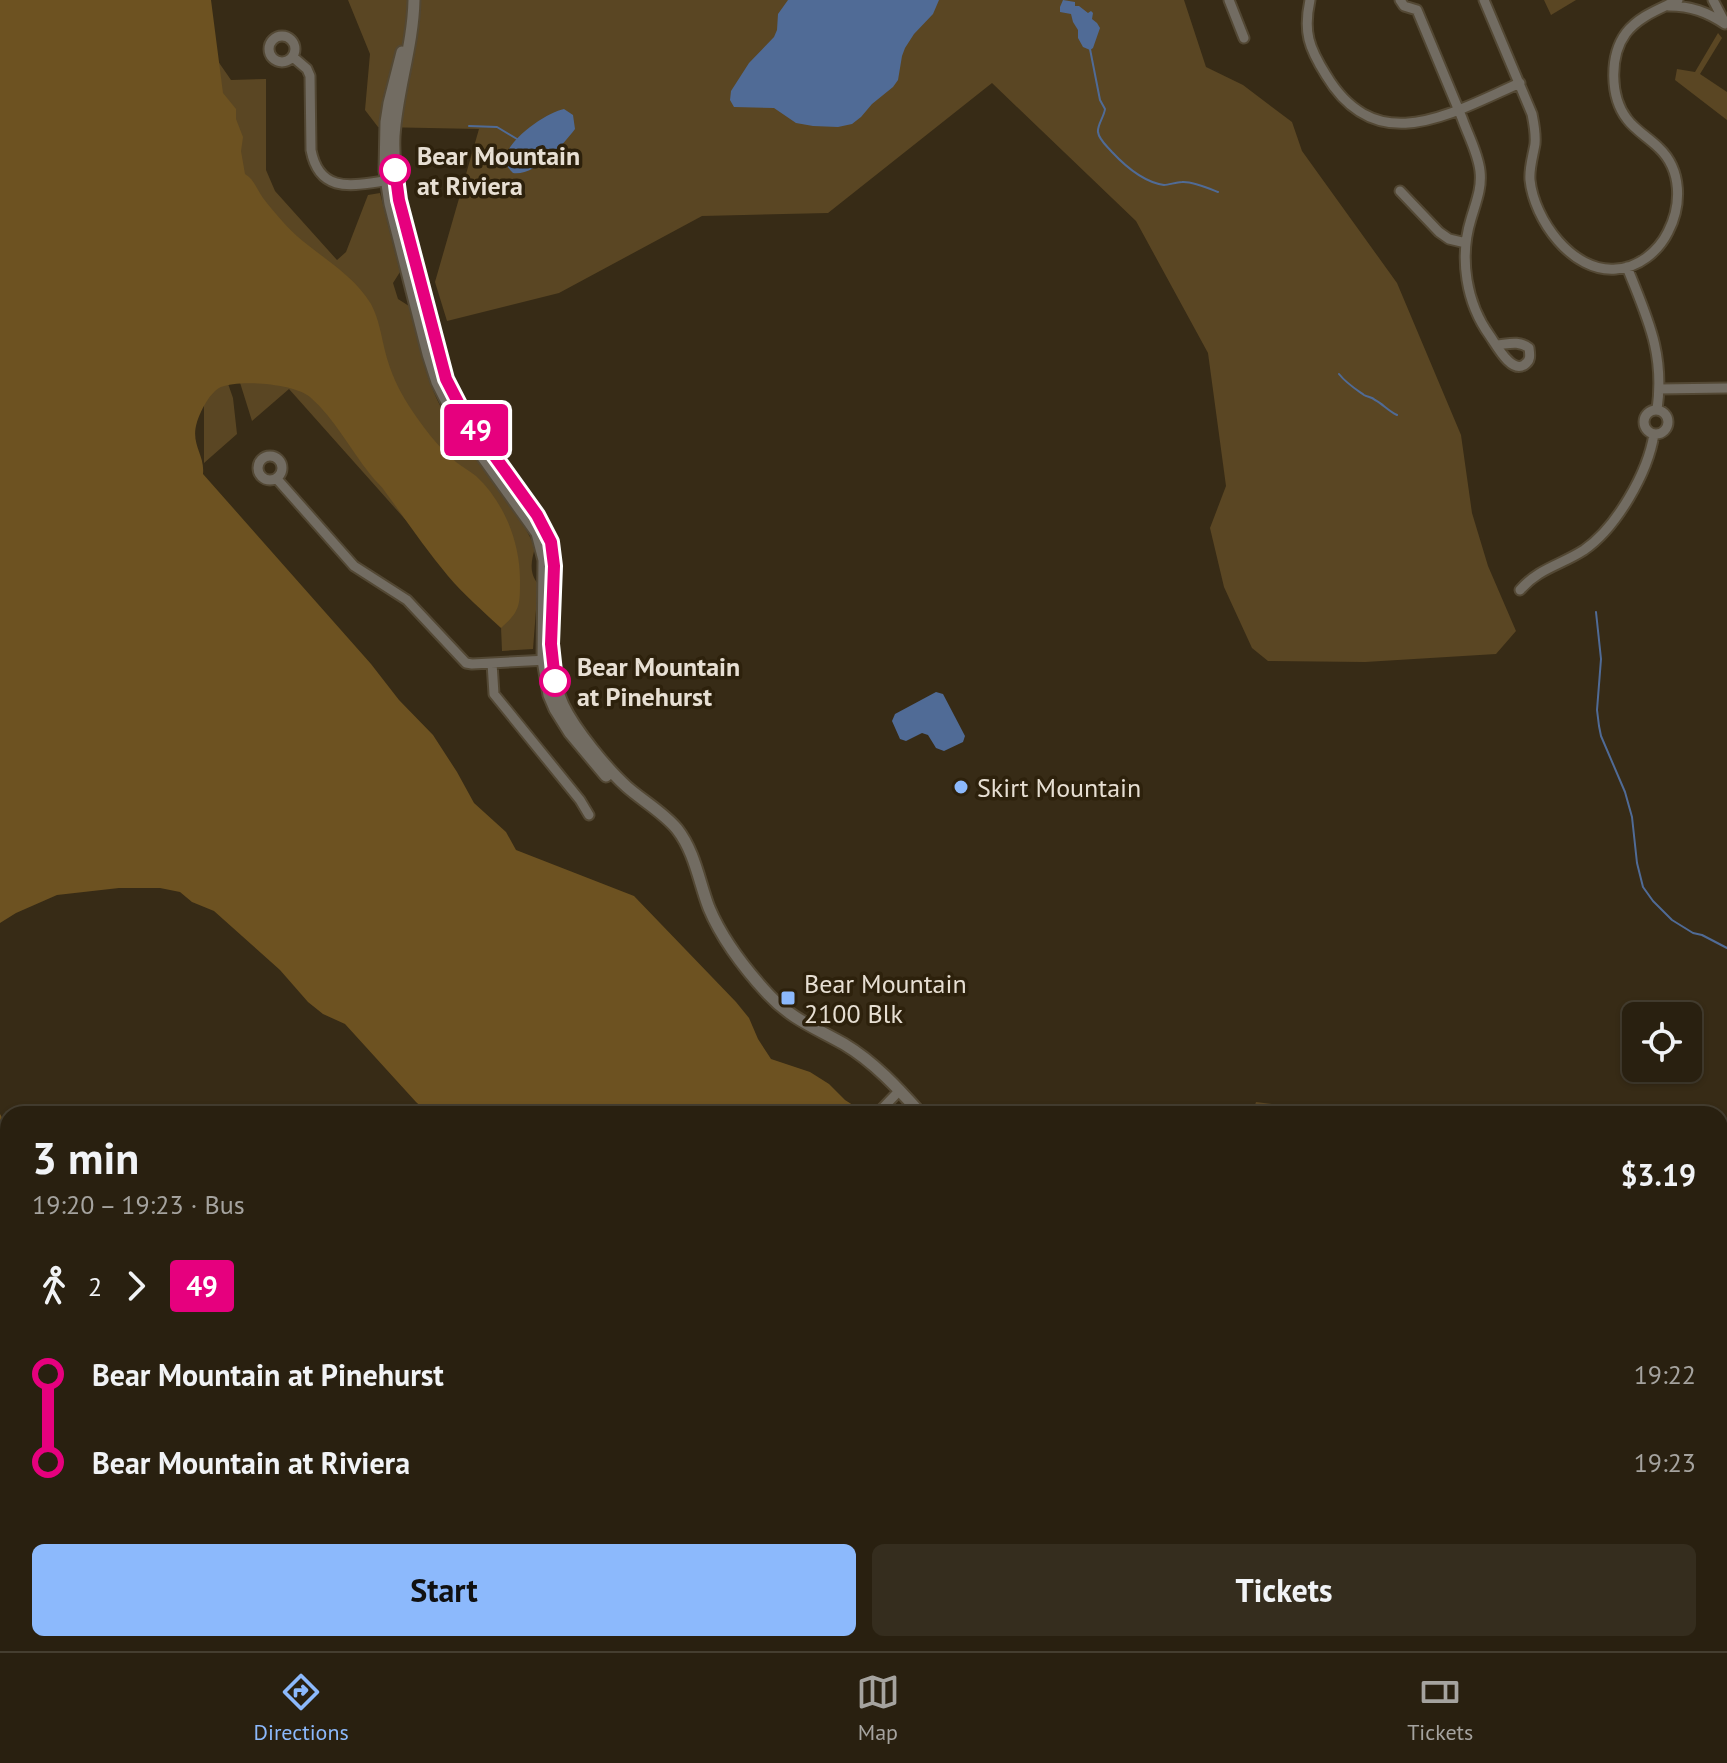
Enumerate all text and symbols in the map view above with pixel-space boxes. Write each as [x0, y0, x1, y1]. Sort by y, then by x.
place label: Bear Mountain at Riviera [417, 139, 580, 202]
marker: Bear Mountain at Riviera [380, 155, 410, 185]
line badge: 49 [440, 404, 512, 456]
text: 49 [460, 411, 492, 448]
place label: Bear Mountain at Pinehurst [577, 650, 740, 713]
marker: Bear Mountain at Pinehurst [540, 666, 570, 696]
place label: Skirt Mountain [977, 771, 1141, 804]
marker: Skirt Mountain [952, 778, 970, 796]
place label: Bear Mountain 2100 Blk [804, 967, 967, 1030]
marker: Bear Mountain 2100 Blk [779, 989, 797, 1007]
map controls [1622, 1002, 1702, 1082]
button: locate [1622, 1002, 1702, 1082]
text: 3 min [32, 1129, 139, 1186]
text: $3.19 [1621, 1155, 1696, 1194]
text: 19:20 – 19:23 · Bus [32, 1188, 245, 1221]
icon: walk [32, 1264, 76, 1308]
icon: forward [114, 1264, 158, 1308]
text: 49 [186, 1267, 218, 1304]
text: 2 [88, 1270, 102, 1303]
text: Bear Mountain at Pinehurst [92, 1355, 444, 1394]
text: 19:22 [1634, 1358, 1696, 1391]
text: Bear Mountain at Riviera [92, 1443, 410, 1482]
text: 19:23 [1634, 1446, 1696, 1479]
button: Start [32, 1544, 856, 1636]
button: Tickets [872, 1544, 1696, 1636]
tab: Directions [254, 1670, 349, 1746]
tab: Map [856, 1670, 900, 1746]
tab: Tickets [1407, 1670, 1473, 1746]

